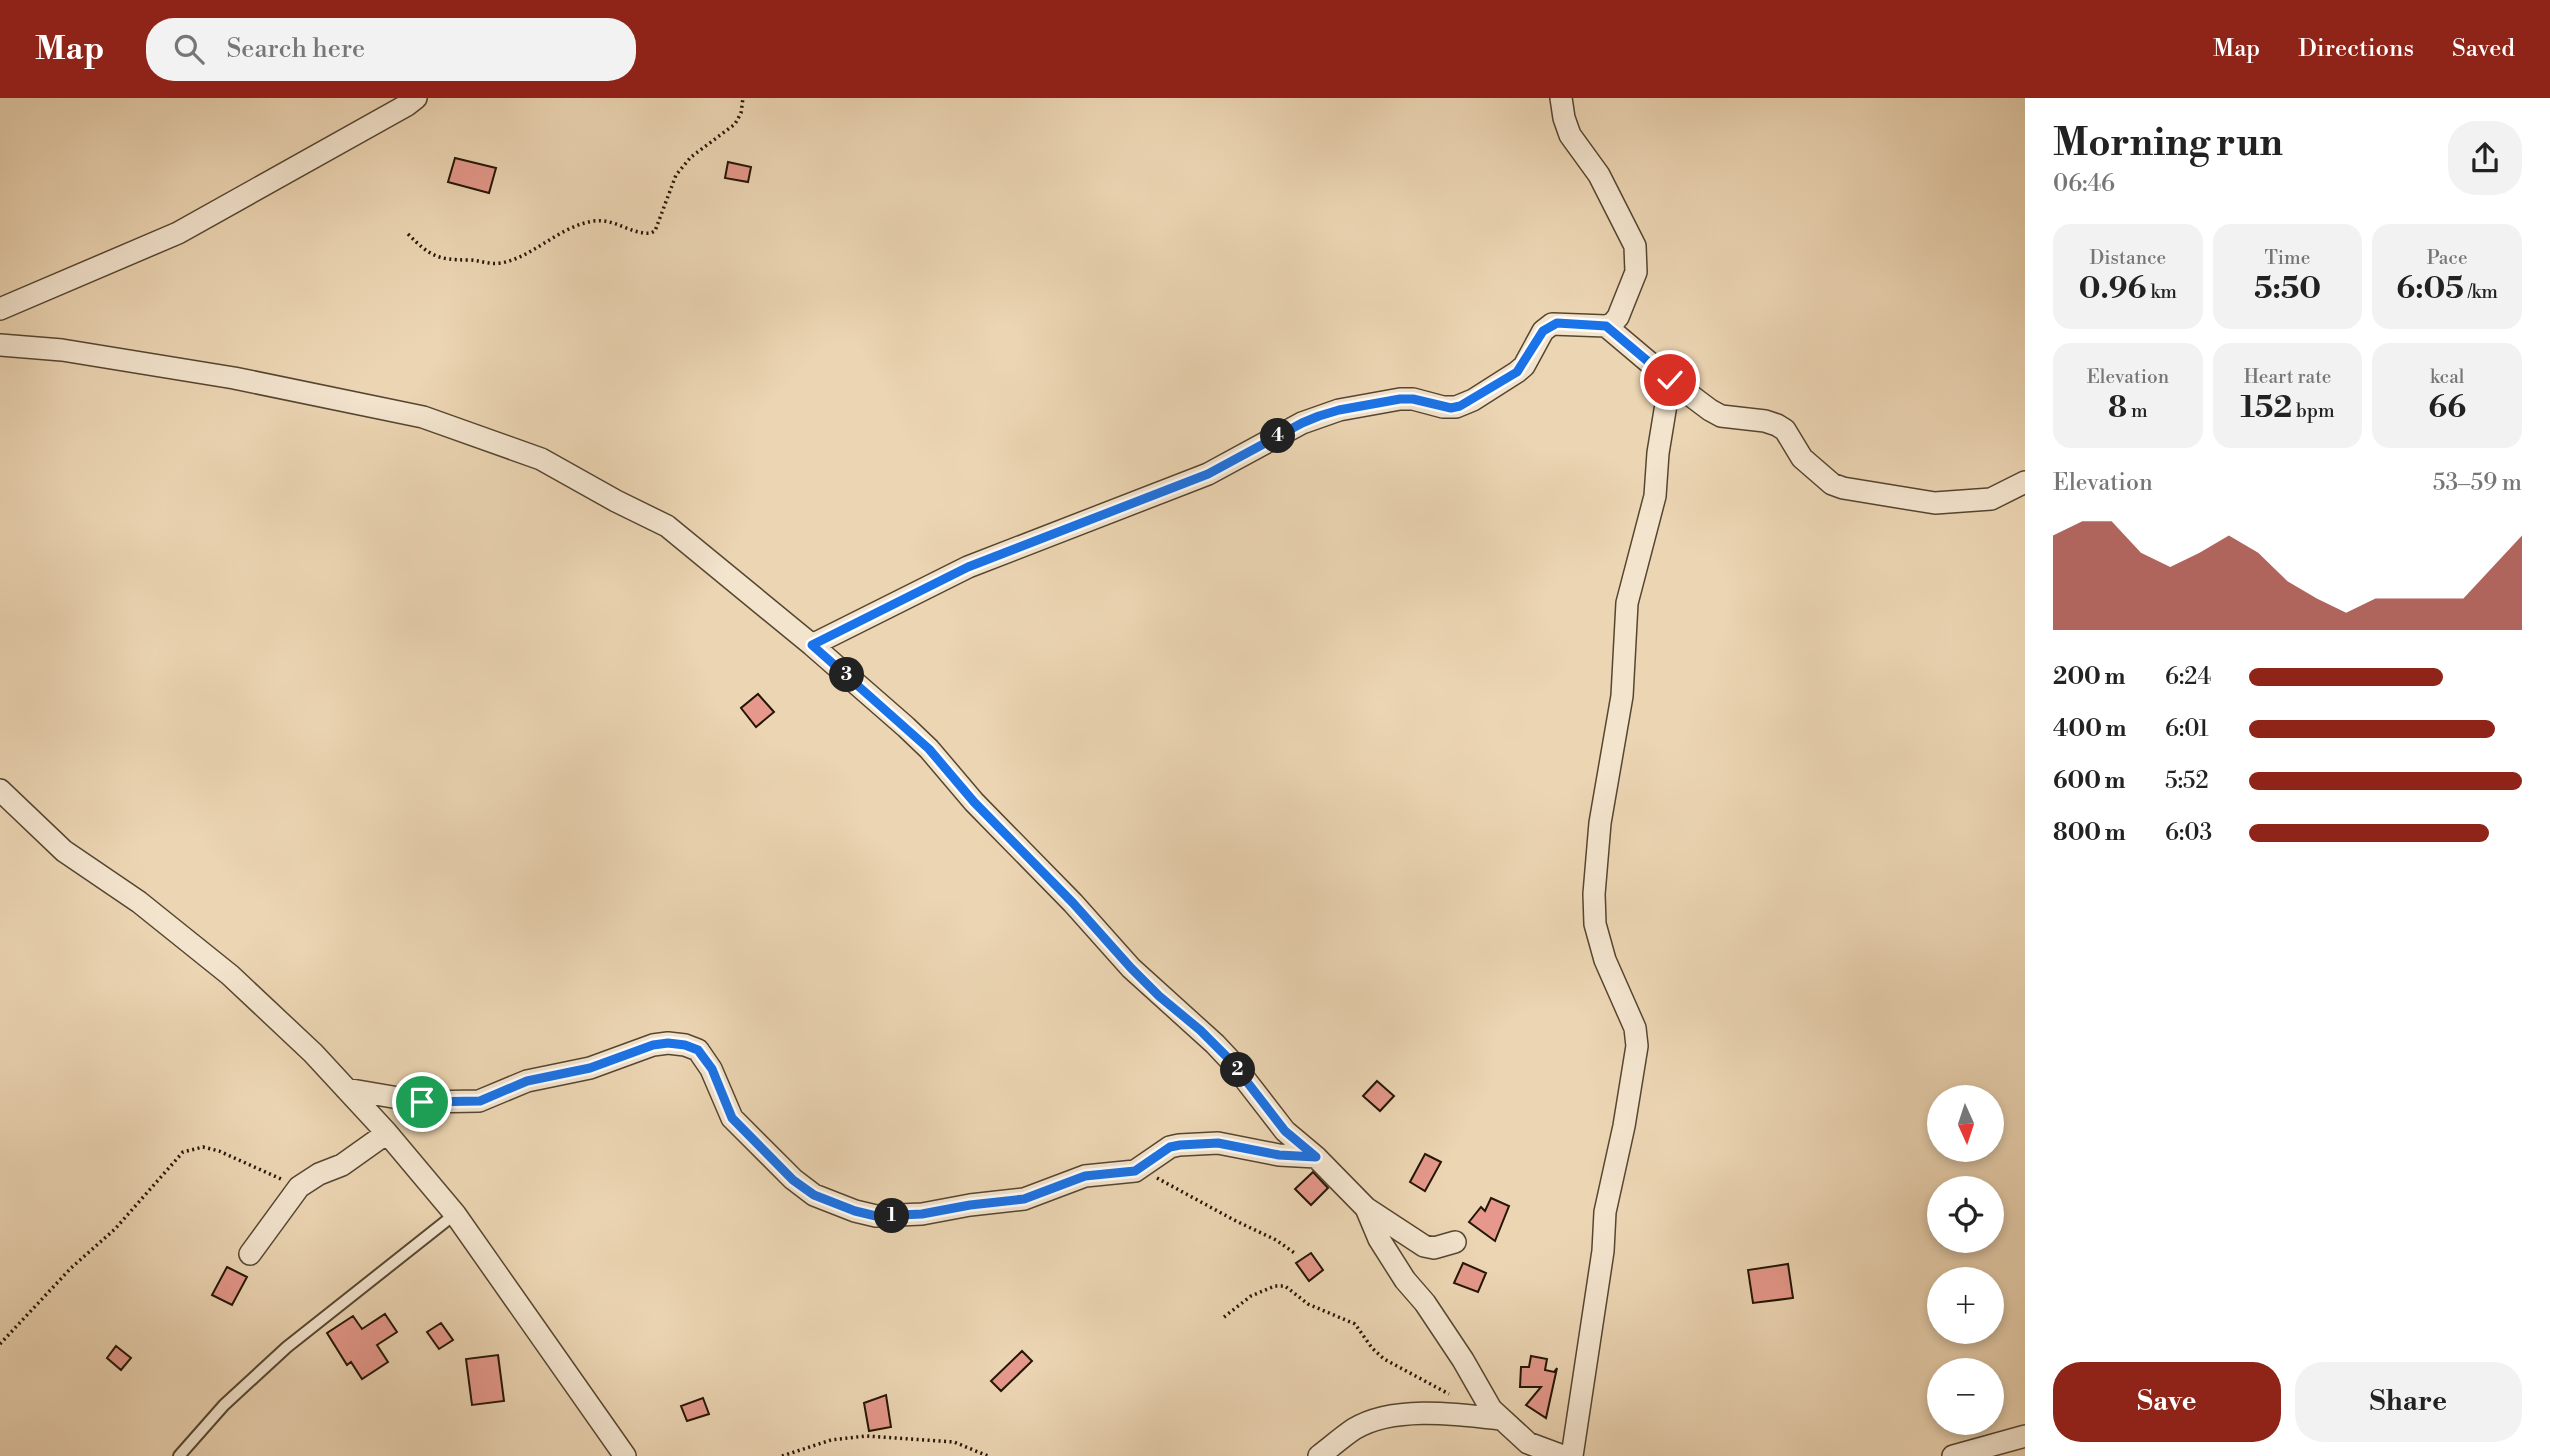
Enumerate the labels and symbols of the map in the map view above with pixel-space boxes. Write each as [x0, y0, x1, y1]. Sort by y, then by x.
pin [1640, 350, 1700, 410]
pin: 4 [1260, 418, 1296, 454]
pin: 3 [830, 658, 864, 692]
pin: 2 [1220, 1052, 1256, 1088]
pin [392, 1072, 452, 1132]
north arrow [1927, 1085, 2004, 1162]
pin: 1 [874, 1198, 910, 1234]

